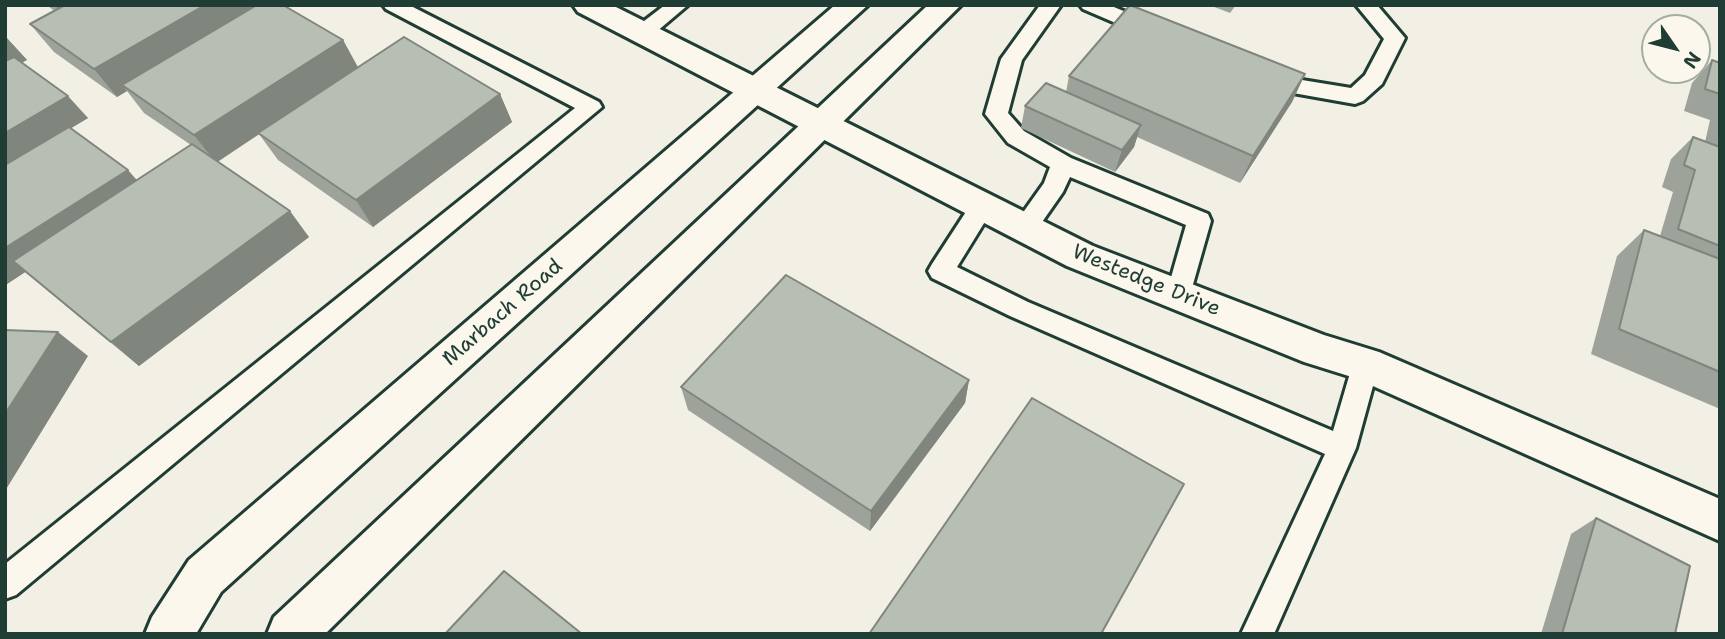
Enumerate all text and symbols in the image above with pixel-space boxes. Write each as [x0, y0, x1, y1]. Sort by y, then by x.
north arrow [1641, 14, 1711, 84]
text: N [1677, 47, 1707, 74]
street label: Westedge Drive [1068, 240, 1224, 322]
street label: Marbach Road [438, 254, 568, 372]

